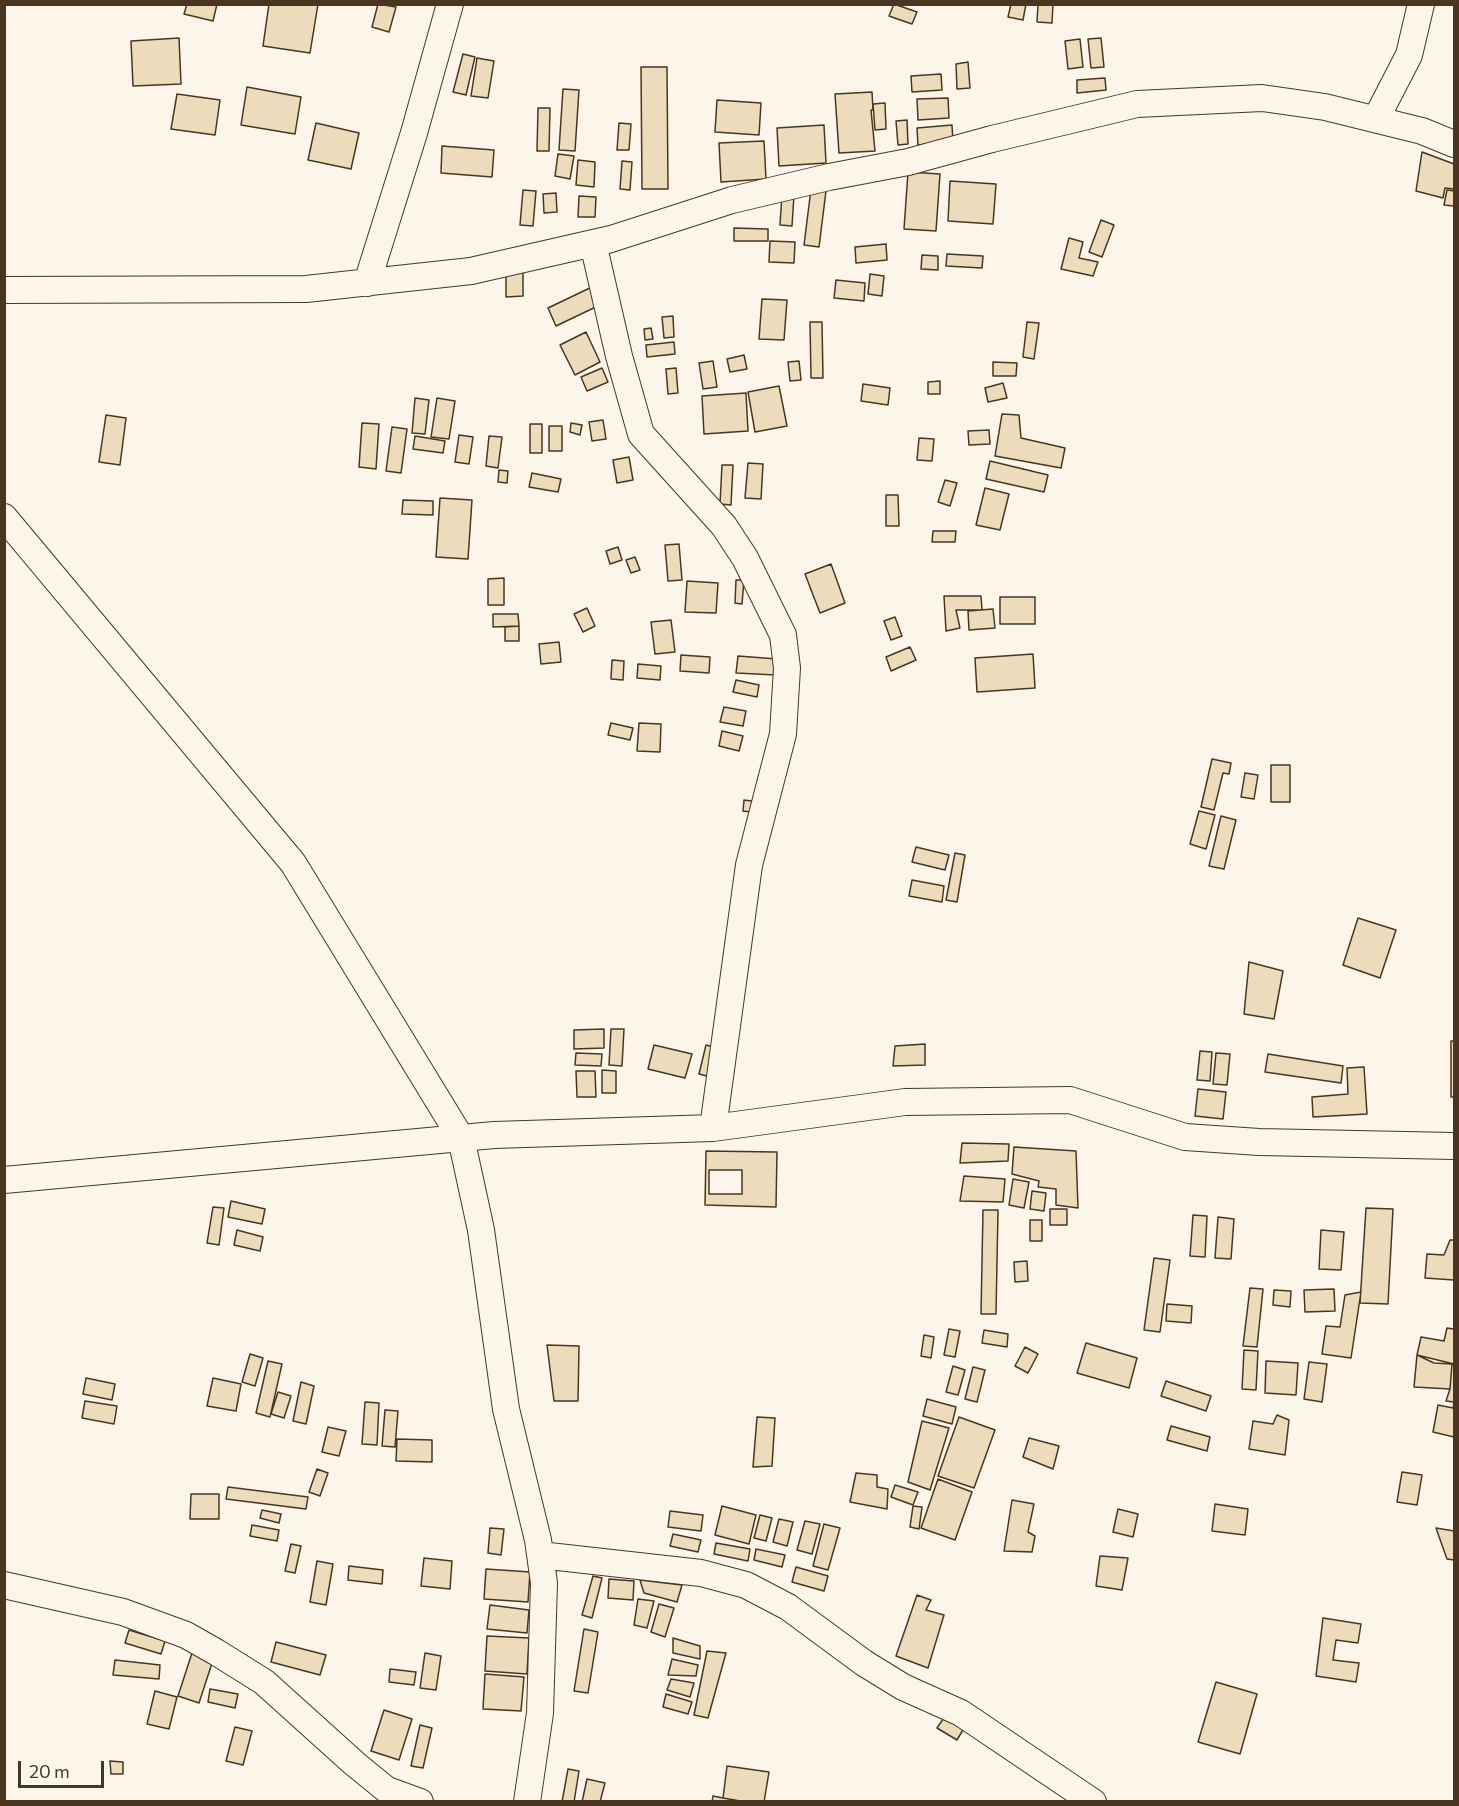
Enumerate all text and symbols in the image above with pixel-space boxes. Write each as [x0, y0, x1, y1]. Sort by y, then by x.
scale bar [21, 1749, 106, 1787]
text: 20 m [29, 1760, 70, 1782]

